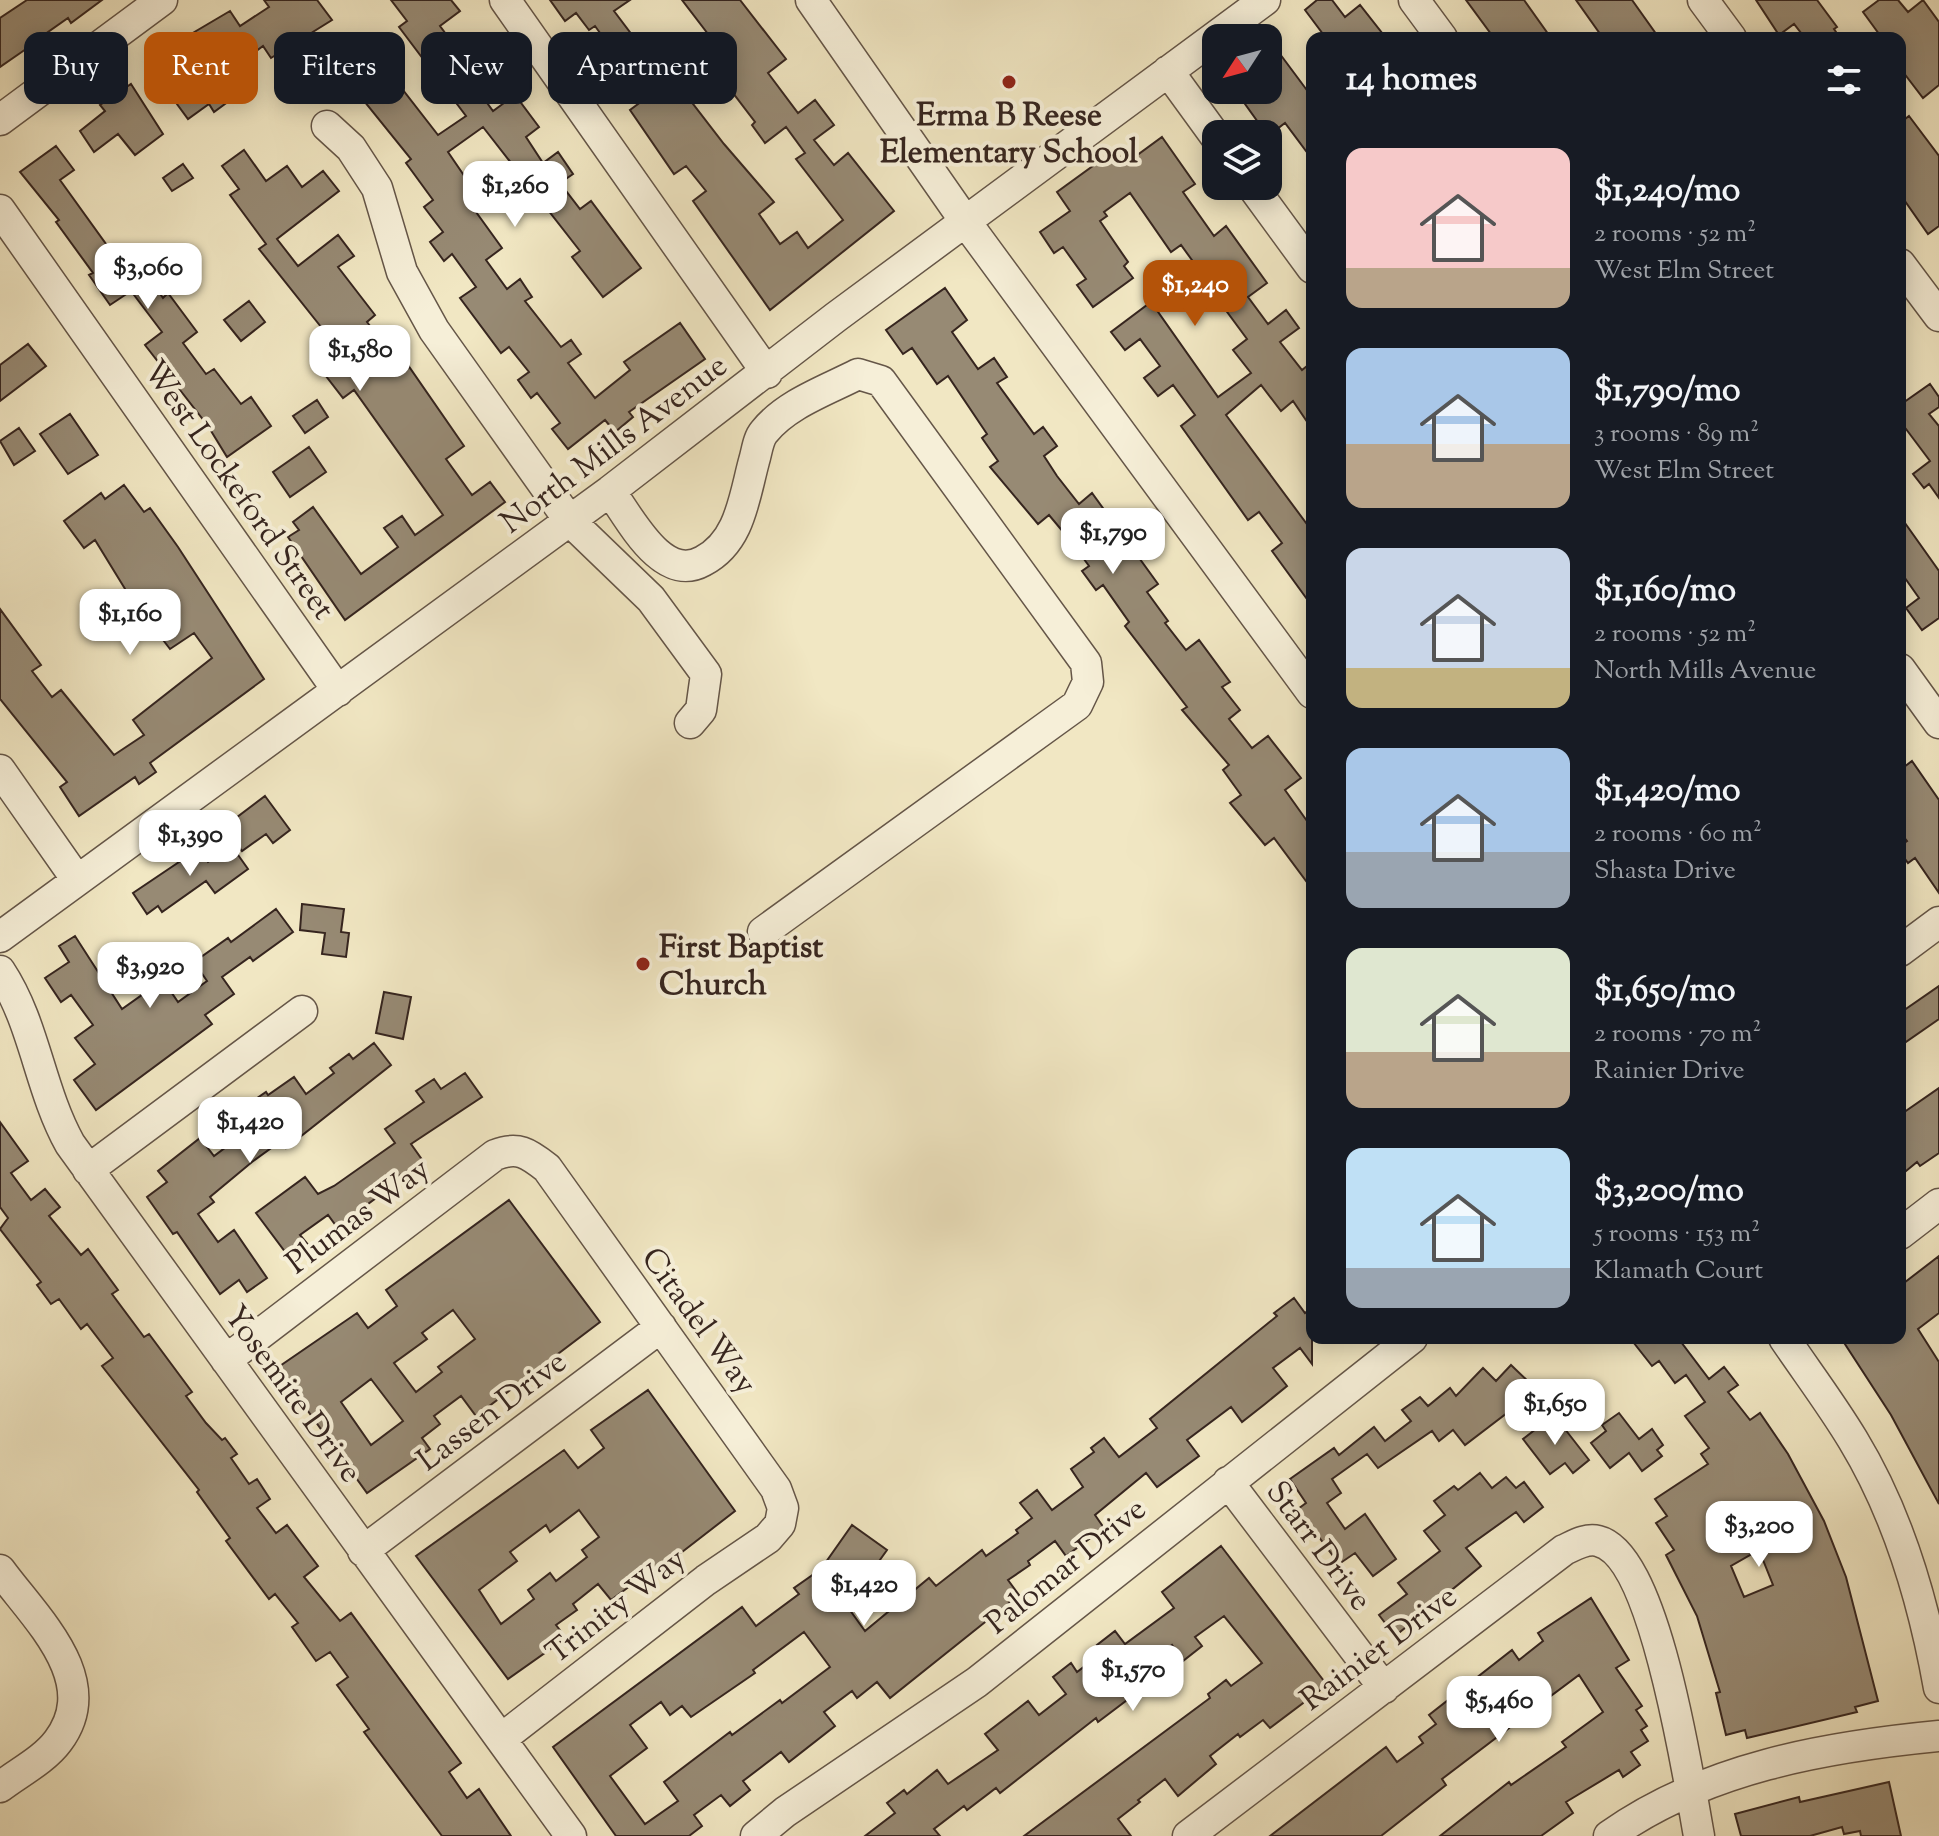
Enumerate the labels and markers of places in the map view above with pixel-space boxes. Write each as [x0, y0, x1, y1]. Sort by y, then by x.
marker: Erma B Reese Elementary School [1000, 73, 1018, 91]
place label: Erma B Reese Elementary School [880, 94, 1138, 177]
pin: $1,260 [450, 161, 580, 229]
pin: $3,060 [83, 243, 213, 311]
pin: $1,240 [1130, 260, 1260, 328]
pin: $1,580 [295, 325, 425, 393]
pin: $1,790 [1048, 508, 1178, 576]
pin: $1,160 [65, 589, 195, 657]
pin: $1,390 [125, 810, 255, 878]
place label: First Baptist Church [659, 926, 823, 1009]
pin: $3,920 [85, 942, 215, 1010]
marker: First Baptist Church [634, 955, 652, 973]
pin: $1,420 [185, 1097, 315, 1165]
pin: $1,650 [1490, 1379, 1620, 1447]
pin: $3,200 [1694, 1501, 1824, 1569]
pin: $1,420 [799, 1560, 929, 1628]
pin: $1,570 [1068, 1645, 1198, 1713]
pin: $5,460 [1434, 1676, 1564, 1744]

